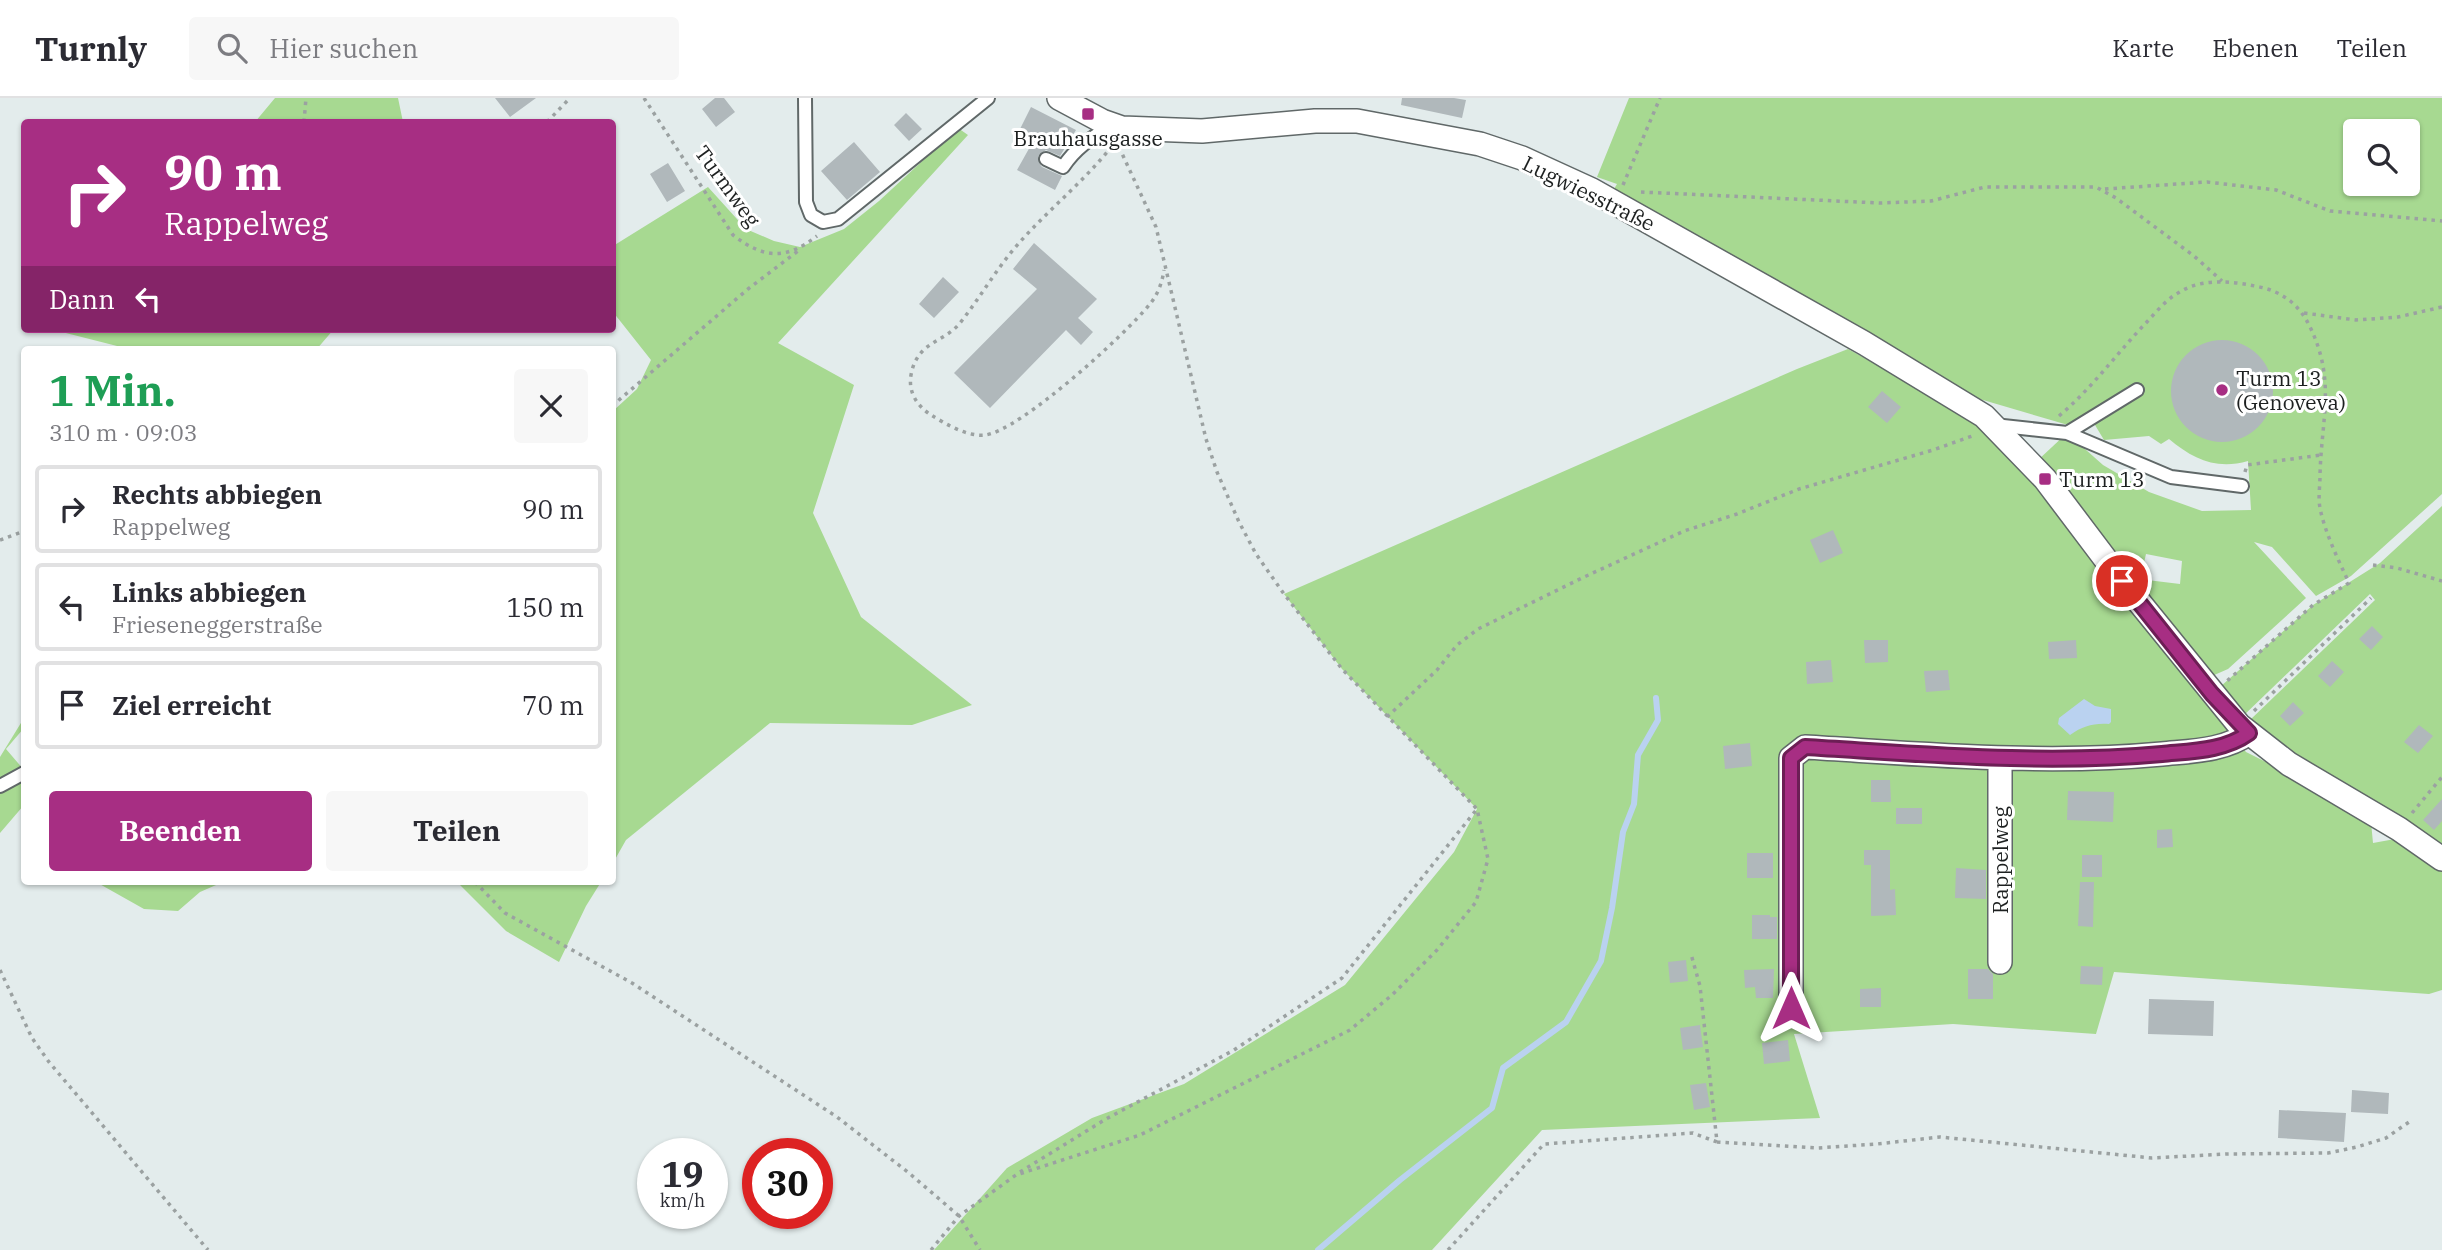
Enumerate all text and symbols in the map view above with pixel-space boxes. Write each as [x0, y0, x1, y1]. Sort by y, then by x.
search box [189, 17, 679, 80]
text: Turnly [35, 27, 147, 70]
icon: search [213, 29, 251, 67]
text: Hier suchen [269, 31, 418, 65]
text: Karte [2112, 32, 2174, 64]
text: Ebenen [2212, 32, 2299, 64]
text: Teilen [2337, 32, 2407, 64]
marker: Brauhausgasse [1080, 106, 1096, 122]
map controls [2343, 119, 2420, 196]
button: search [2343, 119, 2420, 196]
place label: Brauhausgasse [1013, 124, 1163, 152]
text: 90 m [164, 140, 282, 203]
street label: Turmweg [689, 140, 767, 233]
icon: right [49, 147, 140, 238]
street label: Lugwiesstraße [1518, 149, 1660, 237]
text: Rappelweg [164, 202, 328, 244]
icon: left [129, 280, 167, 318]
text: Dann [49, 282, 115, 316]
text: 1 Min. [49, 363, 176, 418]
place label: Turm 13 (Genoveva) [2236, 364, 2346, 416]
button: close [514, 369, 588, 443]
marker: Turm 13 (Genoveva) [2214, 382, 2230, 398]
text: 310 m · 09:03 [49, 417, 198, 447]
place label: Turm 13 [2059, 465, 2145, 493]
marker: Turm 13 [2037, 471, 2053, 487]
text: Rechts abbiegen [112, 477, 322, 511]
icon: right [53, 490, 91, 528]
text: 90 m [522, 492, 584, 526]
text: Rappelweg [112, 511, 230, 541]
pin [2092, 551, 2152, 611]
icon: arrive [2103, 562, 2141, 600]
text: Links abbiegen [112, 575, 307, 609]
icon: left [53, 588, 91, 626]
text: 150 m [506, 590, 584, 624]
text: Frieseneggerstraße [112, 609, 323, 639]
icon: arrive [53, 686, 91, 724]
text: Ziel erreicht [112, 688, 271, 722]
text: 70 m [522, 688, 584, 722]
button: Beenden [49, 791, 312, 871]
button: Teilen [326, 791, 588, 871]
street label: Rappelweg [1986, 805, 2014, 914]
position arrow [1754, 971, 1828, 1045]
speed limit sign: 30 [742, 1138, 833, 1229]
text: 19 [661, 1151, 704, 1197]
text: km/h [660, 1189, 705, 1212]

